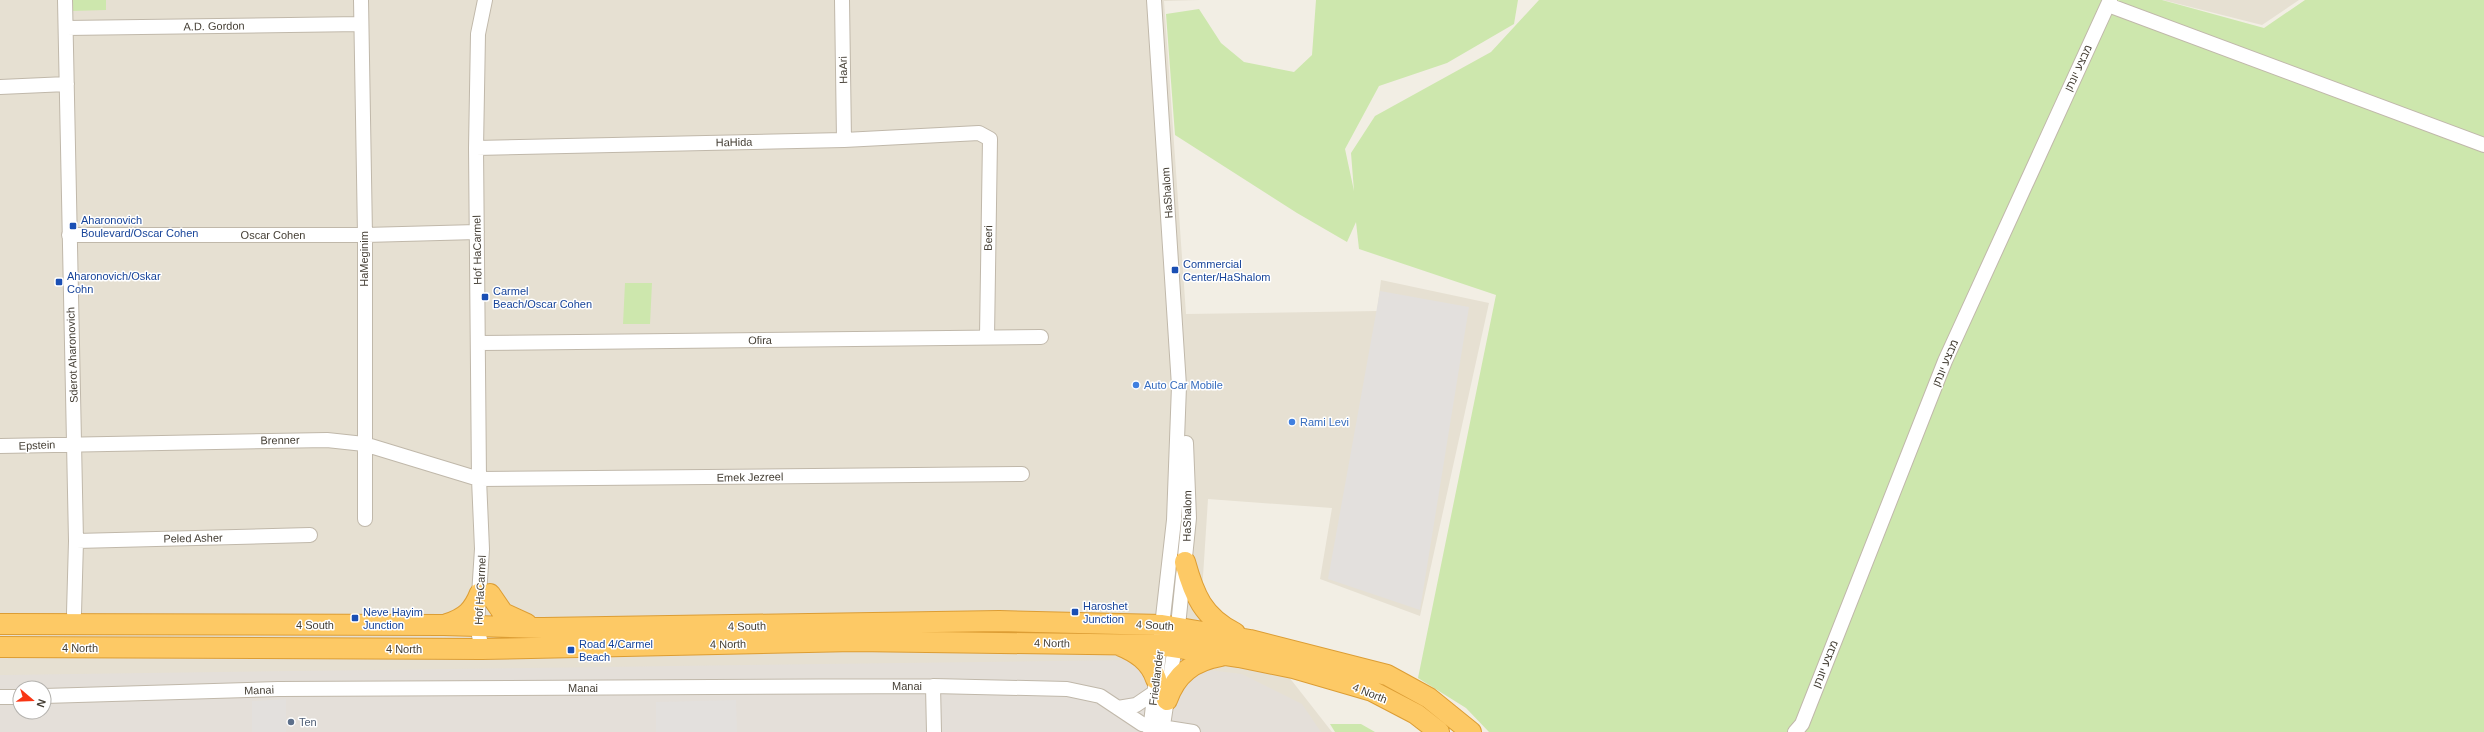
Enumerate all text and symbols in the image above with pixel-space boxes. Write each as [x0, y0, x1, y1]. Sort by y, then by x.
street label: A.D. Gordon [183, 19, 245, 33]
street label: מבצע יונתן [2062, 43, 2094, 93]
street label: HaAri [837, 56, 849, 84]
street label: HaHida [716, 136, 753, 148]
street label: HaShalom [1159, 167, 1175, 219]
place label: Aharonovich Boulevard/Oscar Cohen [81, 214, 198, 239]
street label: Hof HaCarmel [470, 215, 484, 285]
marker: Aharonovich Boulevard/Oscar Cohen [68, 221, 78, 231]
street label: Beeri [982, 225, 994, 251]
street label: Oscar Cohen [241, 229, 305, 241]
street label: HaMeginim [358, 231, 370, 287]
place label: Commercial Center/HaShalom [1183, 258, 1270, 283]
marker: Commercial Center/HaShalom [1170, 265, 1180, 275]
place label: Aharonovich/Oskar Cohn [67, 270, 161, 295]
marker: Aharonovich/Oskar Cohn [54, 277, 64, 287]
place label: Carmel Beach/Oscar Cohen [493, 285, 592, 310]
marker: Carmel Beach/Oscar Cohen [480, 292, 490, 302]
street label: Sderot Aharonovich [64, 307, 80, 403]
street label: Ofira [748, 334, 773, 346]
street label: מבצע יונתן [1930, 338, 1960, 388]
place label: Auto Car Mobile [1144, 379, 1223, 391]
marker: Auto Car Mobile [1131, 380, 1141, 390]
place label: Rami Levi [1300, 416, 1349, 428]
marker: Rami Levi [1287, 417, 1297, 427]
street label: Brenner [260, 434, 300, 446]
street label: Epstein [18, 438, 56, 452]
street label: Emek Jezreel [717, 470, 783, 484]
street label: HaShalom [1181, 490, 1193, 542]
street label: Peled Asher [163, 531, 223, 545]
street label: Hof HaCarmel [472, 555, 488, 625]
place label: Haroshet Junction [1083, 600, 1128, 625]
place label: Neve Hayim Junction [363, 606, 423, 631]
marker: Haroshet Junction [1070, 607, 1080, 617]
marker: Neve Hayim Junction [350, 613, 360, 623]
street label: 4 South [1136, 618, 1174, 632]
street label: 4 South [296, 619, 334, 631]
street label: 4 South [728, 620, 766, 632]
street label: 4 North [1034, 637, 1070, 649]
place label: Road 4/Carmel Beach [579, 638, 653, 663]
street label: 4 North [710, 638, 746, 650]
street label: מבצע יונתן [1810, 639, 1840, 689]
street label: 4 North [62, 642, 98, 654]
street label: 4 North [386, 643, 422, 655]
marker: Road 4/Carmel Beach [566, 645, 576, 655]
street label: Friedlander [1147, 649, 1165, 706]
north arrow [12, 680, 52, 720]
street label: Manai [892, 680, 922, 692]
street label: 4 North [1351, 681, 1389, 705]
street label: Manai [568, 682, 598, 694]
street label: Manai [244, 683, 274, 697]
text: N [34, 698, 48, 709]
place label: Ten [299, 716, 317, 728]
marker: Ten [286, 717, 296, 727]

